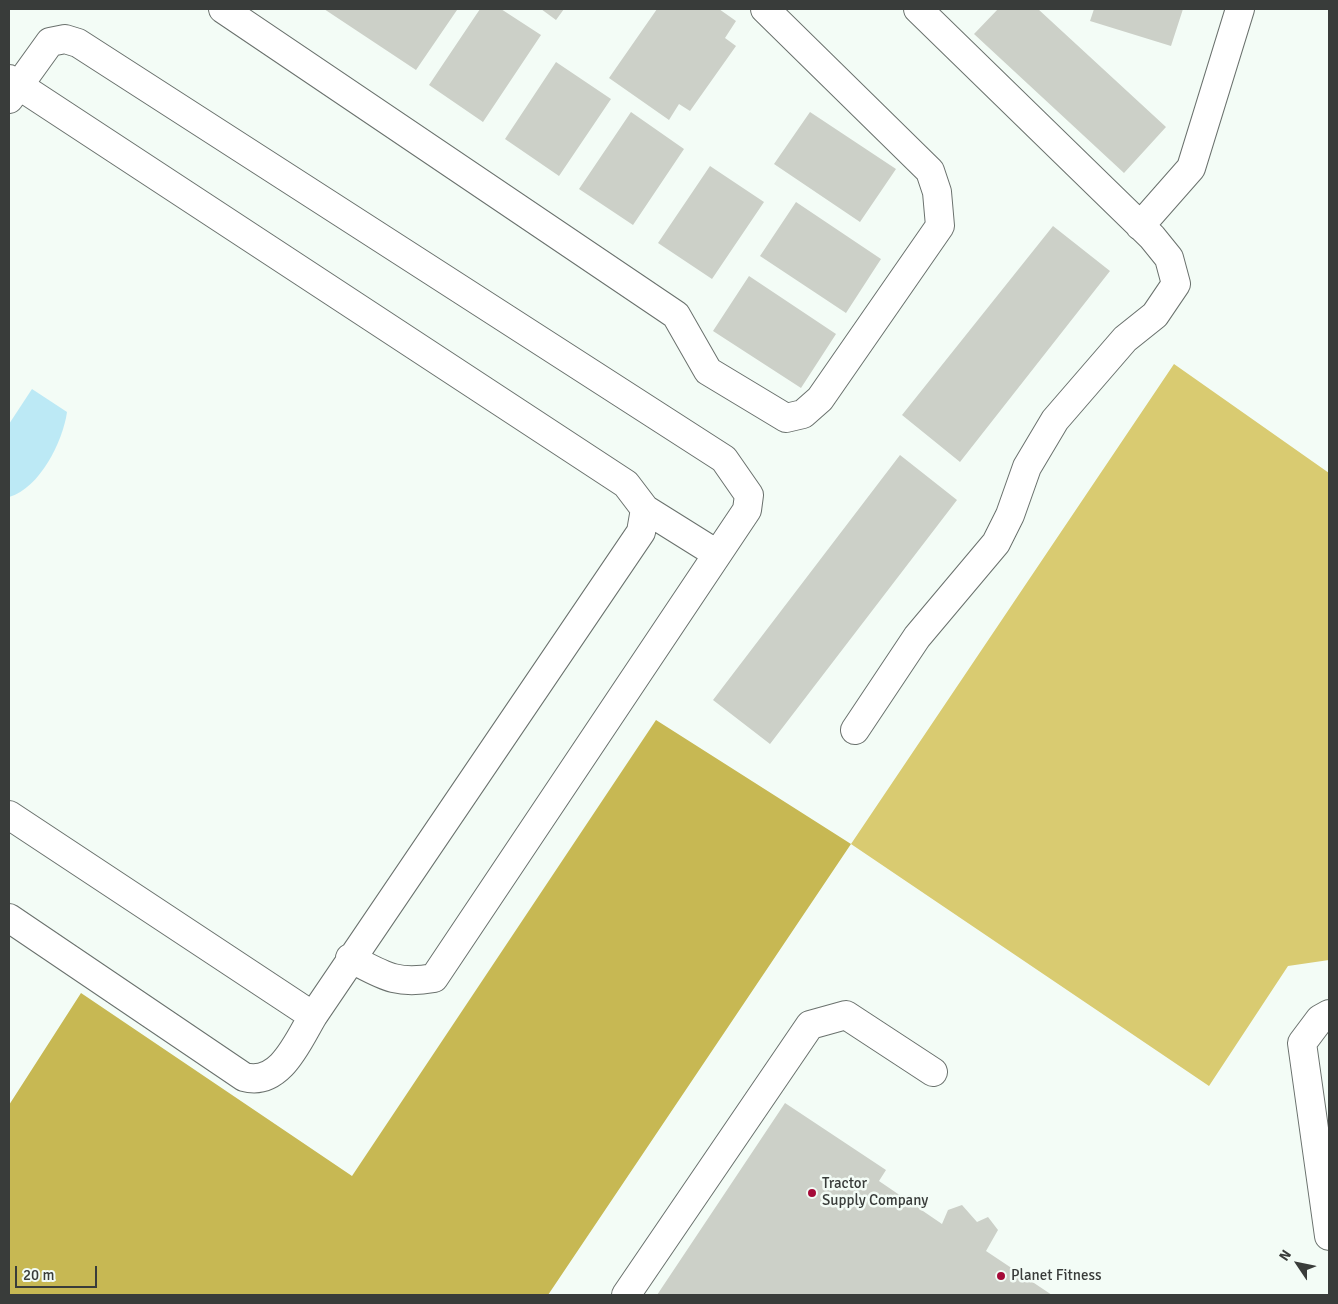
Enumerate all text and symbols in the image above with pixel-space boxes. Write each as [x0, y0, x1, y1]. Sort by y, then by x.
place label: Tractor Supply Company [822, 1175, 928, 1210]
marker: Tractor Supply Company [806, 1187, 818, 1199]
north arrow [1273, 1239, 1323, 1289]
text: N [1275, 1247, 1295, 1264]
scale bar [18, 1256, 100, 1288]
text: 20 m [23, 1266, 54, 1284]
place label: Planet Fitness [1011, 1267, 1102, 1285]
marker: Planet Fitness [995, 1270, 1007, 1282]

